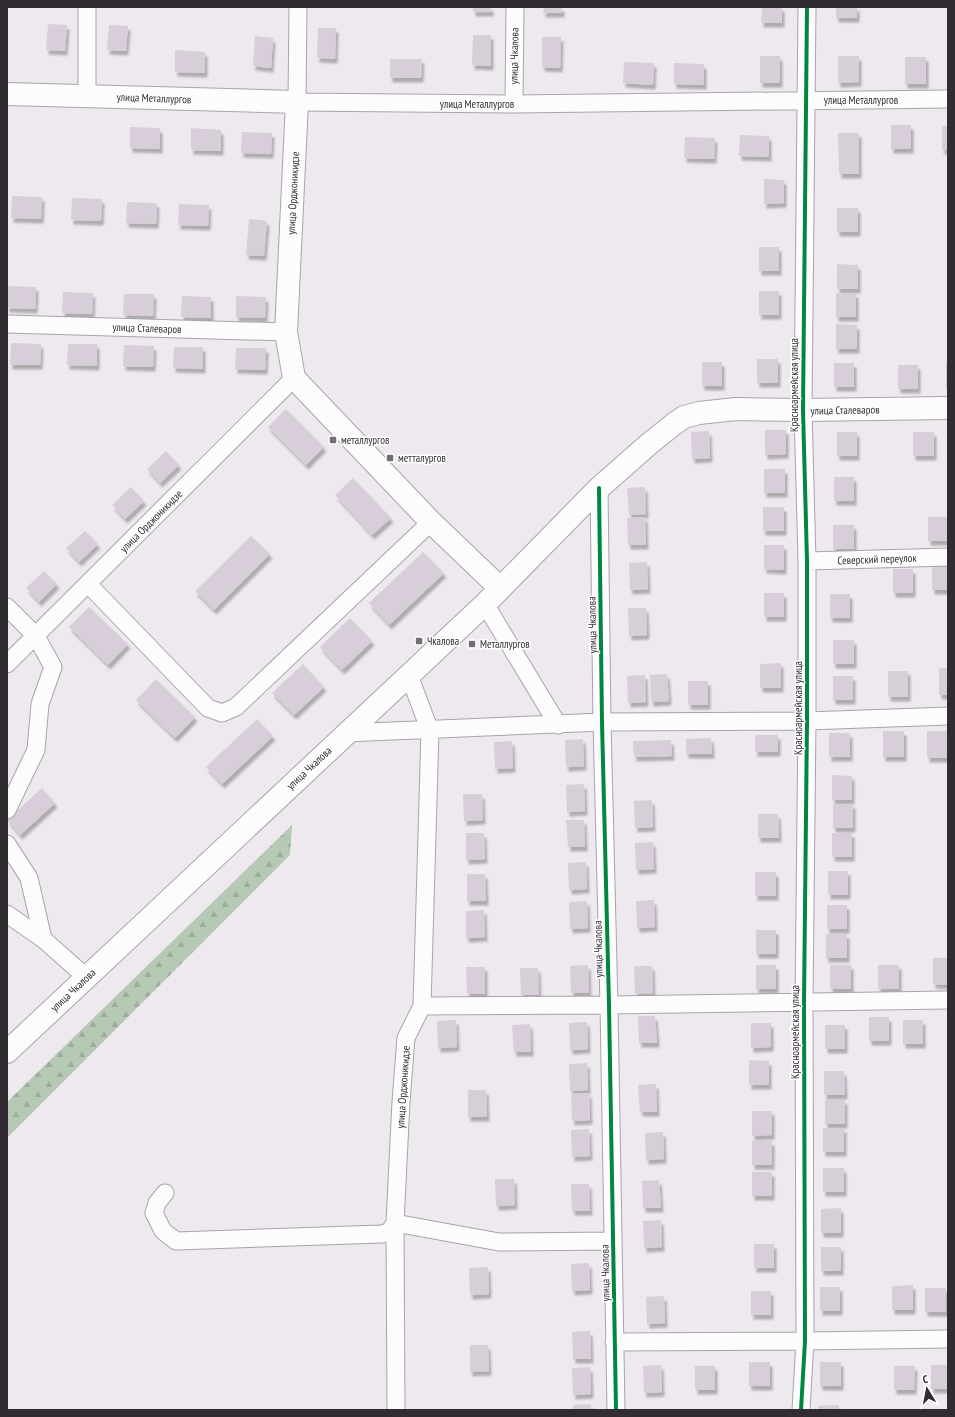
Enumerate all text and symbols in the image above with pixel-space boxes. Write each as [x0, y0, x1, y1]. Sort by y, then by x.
street label: улица Чкалова [507, 27, 521, 85]
street label: улица Металлургов [117, 90, 192, 106]
street label: улица Металлургов [824, 93, 899, 107]
street label: улица Металлургов [440, 97, 515, 111]
street label: улица Орджоникидзе [284, 151, 302, 235]
street label: улица Сталеваров [112, 320, 182, 336]
street label: Красноармейская улица [787, 338, 801, 432]
street label: улица Сталеваров [810, 402, 880, 418]
place label: металлургов [341, 433, 390, 447]
marker: металлургов [328, 435, 338, 445]
place label: метталургов [398, 451, 446, 465]
marker: метталургов [385, 453, 395, 463]
street label: улица Орджоникидзе [117, 486, 186, 555]
street label: Северский переулок [837, 551, 918, 567]
street label: улица Чкалова [585, 596, 599, 654]
place label: Чкалова [427, 634, 459, 648]
marker: Чкалова [414, 636, 424, 646]
place label: Металлургов [480, 637, 530, 651]
marker: Металлургов [467, 639, 477, 649]
street label: Красноармейская улица [791, 661, 805, 755]
street label: улица Чкалова [283, 743, 335, 793]
street label: улица Чкалова [591, 920, 605, 978]
street label: улица Чкалова [47, 965, 99, 1015]
street label: Красноармейская улица [788, 985, 802, 1079]
street label: улица Орджоникидзе [393, 1045, 413, 1129]
street label: улица Чкалова [598, 1244, 612, 1302]
north arrow [907, 1369, 947, 1409]
text: С [922, 1372, 929, 1386]

